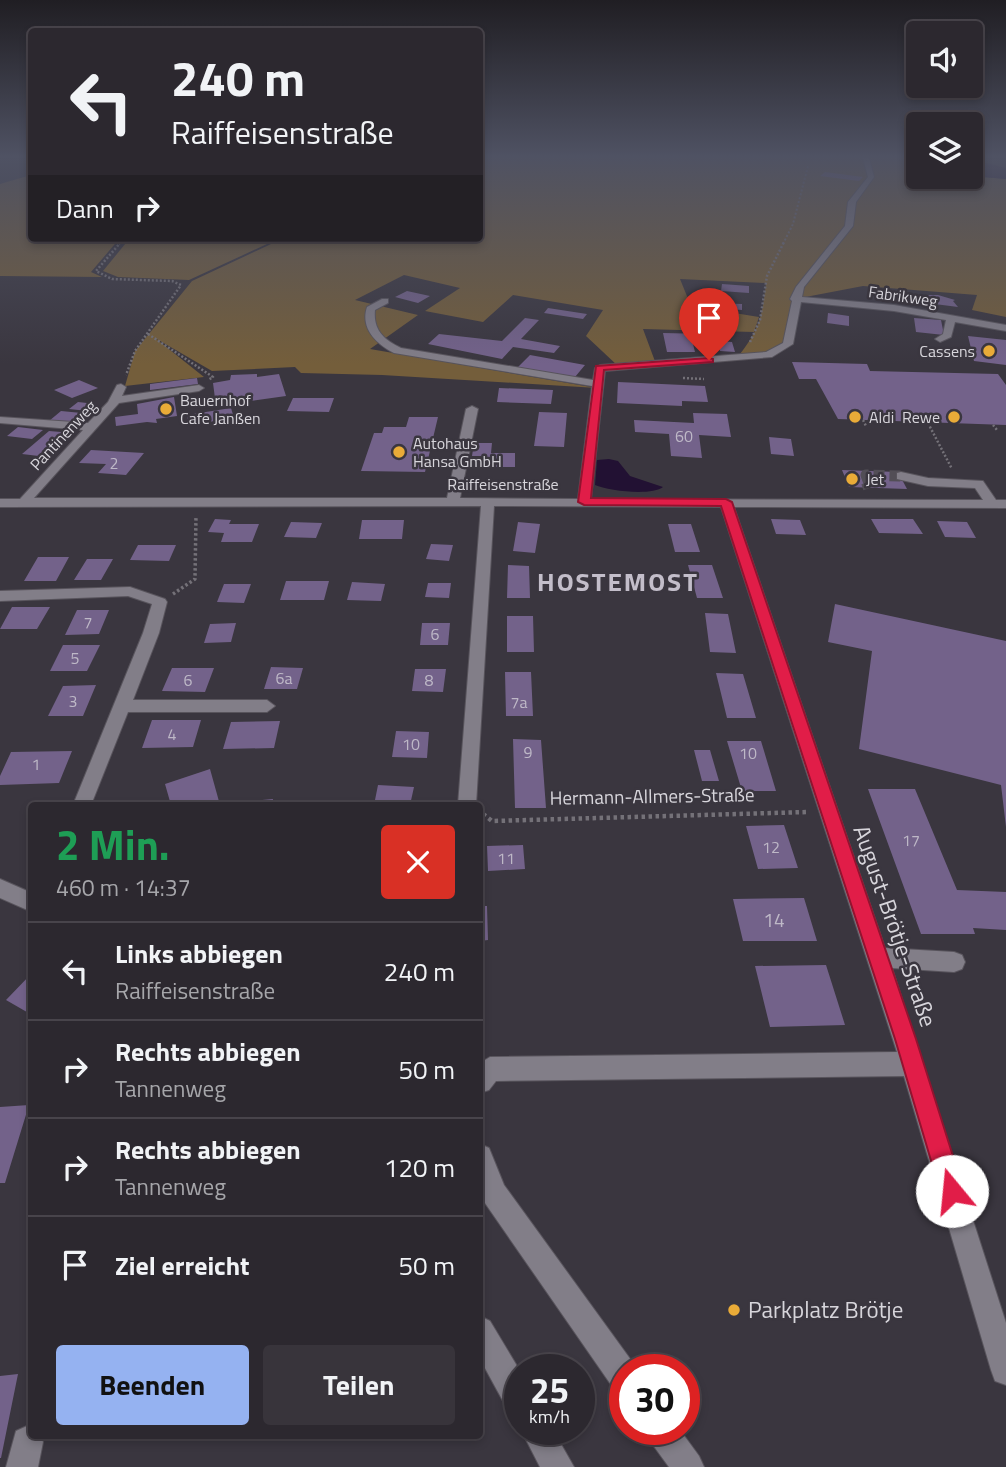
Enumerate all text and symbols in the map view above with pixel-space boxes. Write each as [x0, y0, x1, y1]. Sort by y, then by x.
map controls [906, 21, 983, 189]
button: sound [906, 21, 983, 98]
text: 240 m [171, 40, 305, 115]
icon: left [56, 56, 147, 147]
text: Raiffeisenstraße [171, 108, 394, 156]
button: layers [906, 112, 983, 189]
text: Dann [56, 189, 114, 228]
icon: right [128, 189, 166, 227]
street label: Fabrikweg [867, 279, 939, 313]
pin [679, 288, 739, 360]
icon: arrive [690, 299, 728, 337]
place label: Cassens [919, 339, 975, 363]
marker: Cassens [981, 343, 997, 359]
place label: Bauernhof Cafe Janßen [180, 388, 261, 430]
street label: Pantinenweg [24, 394, 102, 476]
marker: Bauernhof Cafe Janßen [158, 401, 174, 417]
place label: Aldi [869, 405, 894, 429]
place label: Rewe [902, 405, 940, 429]
marker: Aldi [847, 409, 863, 425]
marker: Rewe [946, 409, 962, 425]
house number: 60 [675, 424, 693, 448]
place label: Autohaus Hansa GmbH [413, 431, 502, 473]
marker: Autohaus Hansa GmbH [391, 444, 407, 460]
house number: 2 [110, 451, 118, 475]
place label: Jet [866, 467, 885, 491]
marker: Jet [844, 471, 860, 487]
street label: Raiffeisenstraße [447, 472, 559, 496]
district label: HOSTEMOST [537, 562, 699, 601]
house number: 7 [84, 610, 92, 634]
house number: 6 [431, 622, 440, 646]
house number: 5 [71, 646, 80, 670]
house number: 6a [276, 666, 292, 690]
house number: 6 [184, 668, 193, 692]
house number: 8 [425, 668, 434, 692]
house number: 3 [69, 689, 77, 713]
house number: 7a [511, 690, 527, 714]
house number: 4 [168, 722, 177, 746]
house number: 10 [402, 732, 420, 756]
house number: 9 [524, 740, 533, 764]
house number: 10 [739, 741, 757, 765]
house number: 1 [32, 752, 40, 776]
street label: Hermann-Allmers-Straße [549, 779, 755, 812]
text: 2 Min. [56, 812, 170, 876]
street label: August-Brötje-Straße [845, 820, 946, 1031]
button: close [381, 825, 455, 899]
house number: 17 [902, 828, 920, 852]
house number: 12 [762, 835, 780, 859]
house number: 11 [497, 846, 515, 870]
text: 460 m · 14:37 [56, 870, 191, 905]
house number: 14 [763, 905, 785, 934]
text: Links abbiegen [115, 934, 283, 973]
icon: left [56, 952, 94, 990]
text: 240 m [384, 952, 455, 991]
text: Raiffeisenstraße [115, 973, 275, 1008]
text: Rechts abbiegen [115, 1032, 301, 1071]
icon: right [56, 1050, 94, 1088]
text: 50 m [398, 1050, 455, 1089]
text: Tannenweg [115, 1071, 226, 1106]
text: Rechts abbiegen [115, 1130, 301, 1169]
icon: right [56, 1148, 94, 1186]
text: 120 m [384, 1148, 455, 1187]
position arrow [915, 1154, 989, 1228]
text: Tannenweg [115, 1169, 226, 1204]
icon: arrive [56, 1246, 94, 1284]
text: Ziel erreicht [115, 1246, 250, 1285]
text: 50 m [398, 1246, 455, 1285]
place label: Parkplatz Brötje [748, 1292, 903, 1327]
marker: Parkplatz Brötje [726, 1302, 742, 1318]
button: Beenden [56, 1345, 249, 1425]
button: Teilen [263, 1345, 455, 1425]
speed limit sign: 30 [609, 1354, 700, 1445]
text: 25 [530, 1363, 569, 1417]
text: km/h [529, 1403, 570, 1430]

